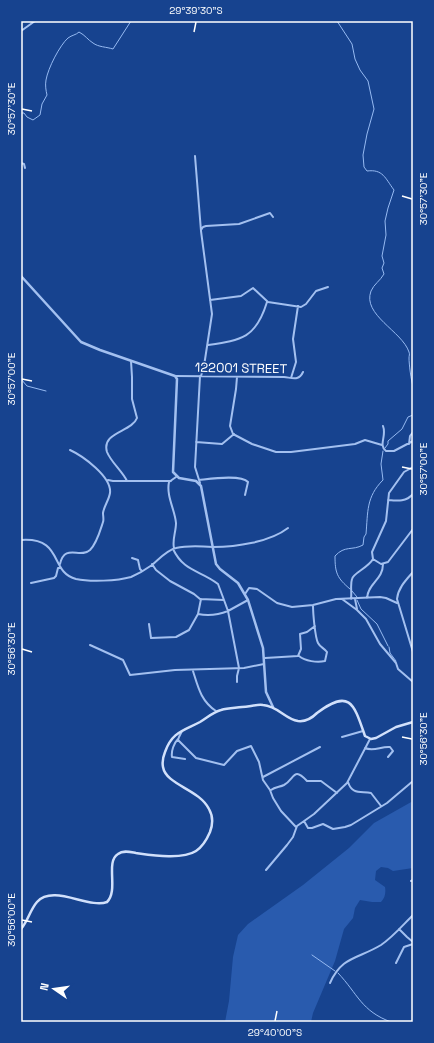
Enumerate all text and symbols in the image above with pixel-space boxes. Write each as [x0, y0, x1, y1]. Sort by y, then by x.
text: 29°39'30"S [169, 4, 223, 17]
text: 30°57'30"E [5, 82, 18, 135]
text: 30°57'30"E [417, 172, 430, 225]
text: 30°57'00"E [5, 352, 18, 405]
street label: 122001 STREET [195, 359, 288, 377]
text: 30°57'00"E [417, 442, 430, 495]
text: 30°56'30"E [5, 622, 18, 676]
text: 30°56'30"E [417, 712, 430, 766]
text: 30°56'00"E [5, 893, 18, 947]
north arrow [34, 969, 74, 1009]
text: N [37, 982, 52, 992]
text: 29°40'00"S [248, 1026, 302, 1039]

